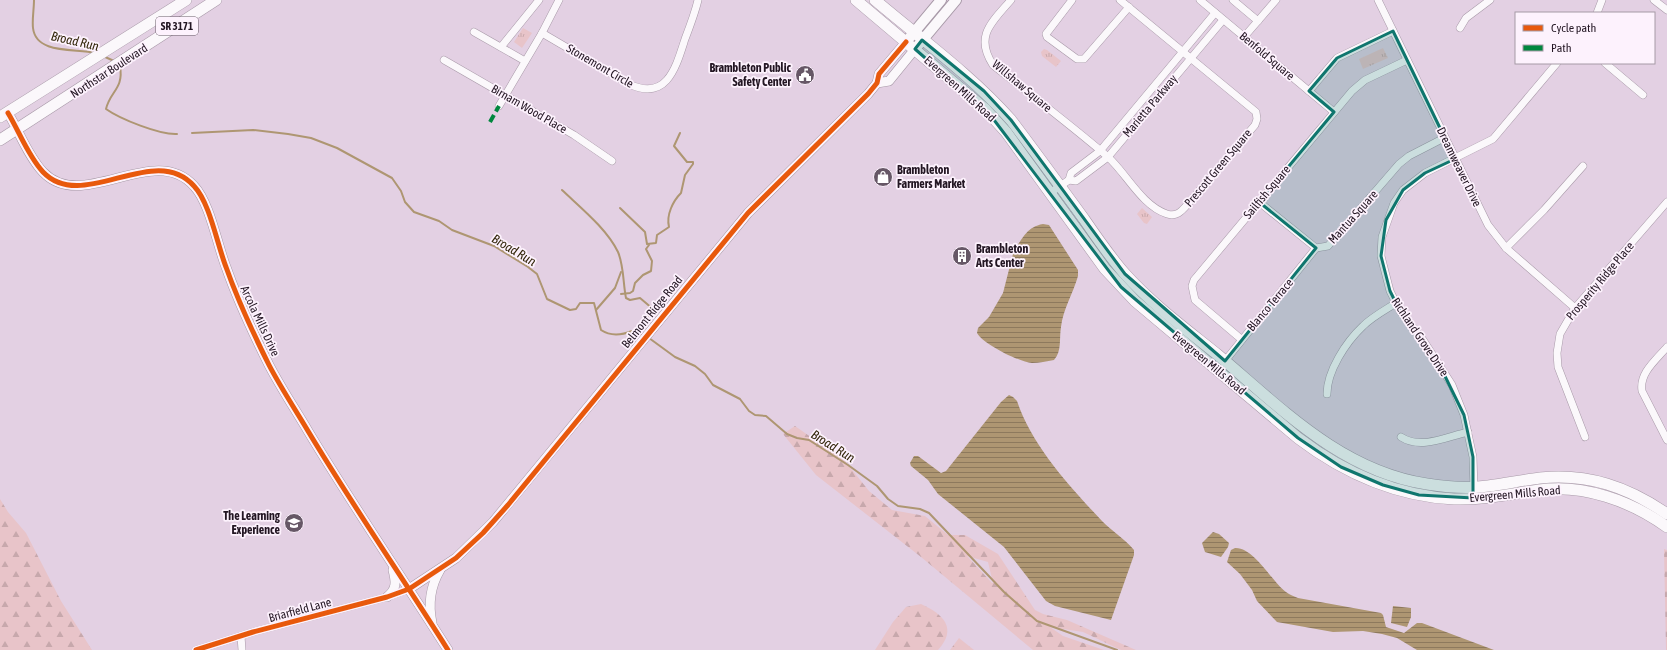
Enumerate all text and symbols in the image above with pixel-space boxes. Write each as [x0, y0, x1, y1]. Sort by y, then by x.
legend [1515, 12, 1655, 64]
road number: SR 3171 [156, 17, 198, 35]
text: Cycle path [1551, 21, 1596, 35]
water label: Broad Run [50, 28, 101, 54]
street label: Benfold Square [1237, 29, 1297, 83]
street label: Northstar Boulevard [68, 41, 150, 101]
street label: Stonemont Circle [564, 41, 636, 91]
text: Path [1551, 41, 1572, 55]
street label: Evergreen Mills Road [921, 53, 999, 125]
street label: Willshaw Square [989, 57, 1055, 115]
place label: Brambleton Public Safety Center [709, 61, 792, 89]
public building icon: Brambleton Public Safety Center [794, 64, 816, 86]
street label: Marietta Parkway [1120, 72, 1180, 140]
street label: Birnam Wood Place [489, 82, 569, 136]
street label: Dreamweaver Drive [1434, 125, 1484, 209]
street label: Prescott Green Square [1181, 126, 1255, 210]
street label: Sailfish Square [1241, 162, 1293, 222]
place label: Brambleton Farmers Market [897, 163, 966, 191]
shop icon: Brambleton Farmers Market [872, 166, 894, 188]
street label: Mantua Square [1325, 187, 1381, 247]
water label: Broad Run [489, 231, 539, 269]
street label: Prosperity Ridge Place [1563, 239, 1637, 323]
place label: Brambleton Arts Center [975, 242, 1028, 270]
building icon: Brambleton Arts Center [951, 245, 973, 267]
street label: Belmont Ridge Road [619, 273, 685, 351]
street label: Blanco Terrace [1244, 276, 1296, 334]
street label: Arcola Mills Drive [238, 283, 282, 359]
street label: Richland Grove Drive [1389, 295, 1451, 379]
street label: Evergreen Mills Road [1169, 328, 1249, 398]
water label: Broad Run [808, 427, 858, 466]
street label: Evergreen Mills Road [1469, 483, 1561, 505]
place label: The Learning Experience [223, 509, 281, 537]
school or university icon: The Learning Experience [283, 512, 305, 534]
street label: Briarfield Lane [267, 595, 333, 625]

